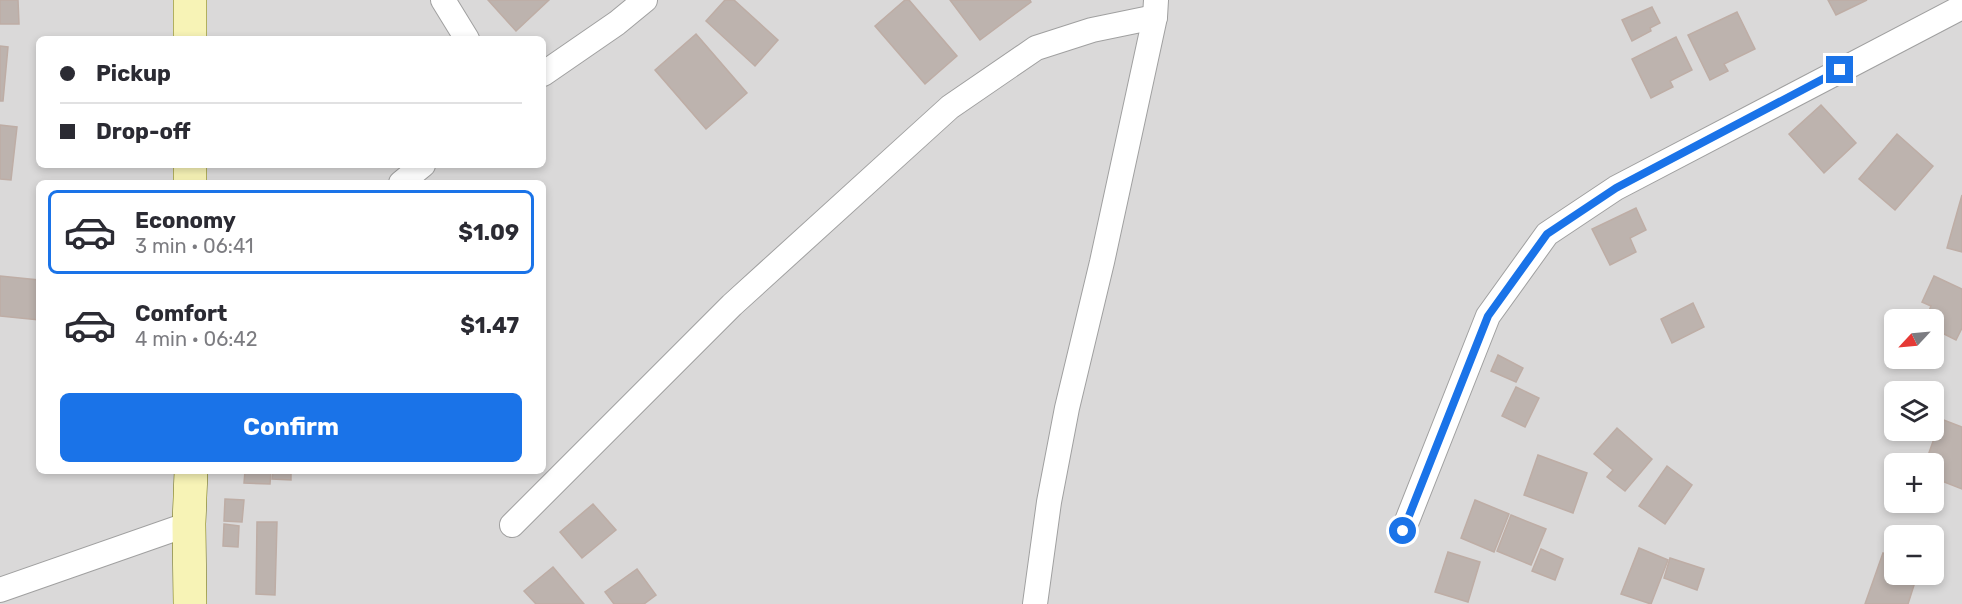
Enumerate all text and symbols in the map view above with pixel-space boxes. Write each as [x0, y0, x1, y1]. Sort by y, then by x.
route end [1826, 56, 1853, 83]
text: Pickup [96, 60, 171, 87]
text: Drop-off [96, 118, 191, 145]
icon: car [63, 205, 117, 259]
text: Economy [135, 207, 236, 234]
text: $1.09 [458, 219, 519, 246]
text: 3 min · 06:41 [135, 234, 254, 258]
icon: car [63, 298, 117, 352]
text: Comfort [135, 300, 227, 327]
north arrow [1884, 309, 1944, 369]
map controls [1884, 309, 1944, 585]
text: $1.47 [460, 312, 519, 339]
text: 4 min · 06:42 [135, 327, 258, 351]
button: layers [1884, 381, 1944, 441]
button: Confirm [60, 393, 522, 462]
button: + [1884, 453, 1944, 513]
route start [1389, 517, 1416, 544]
button: − [1884, 525, 1944, 585]

